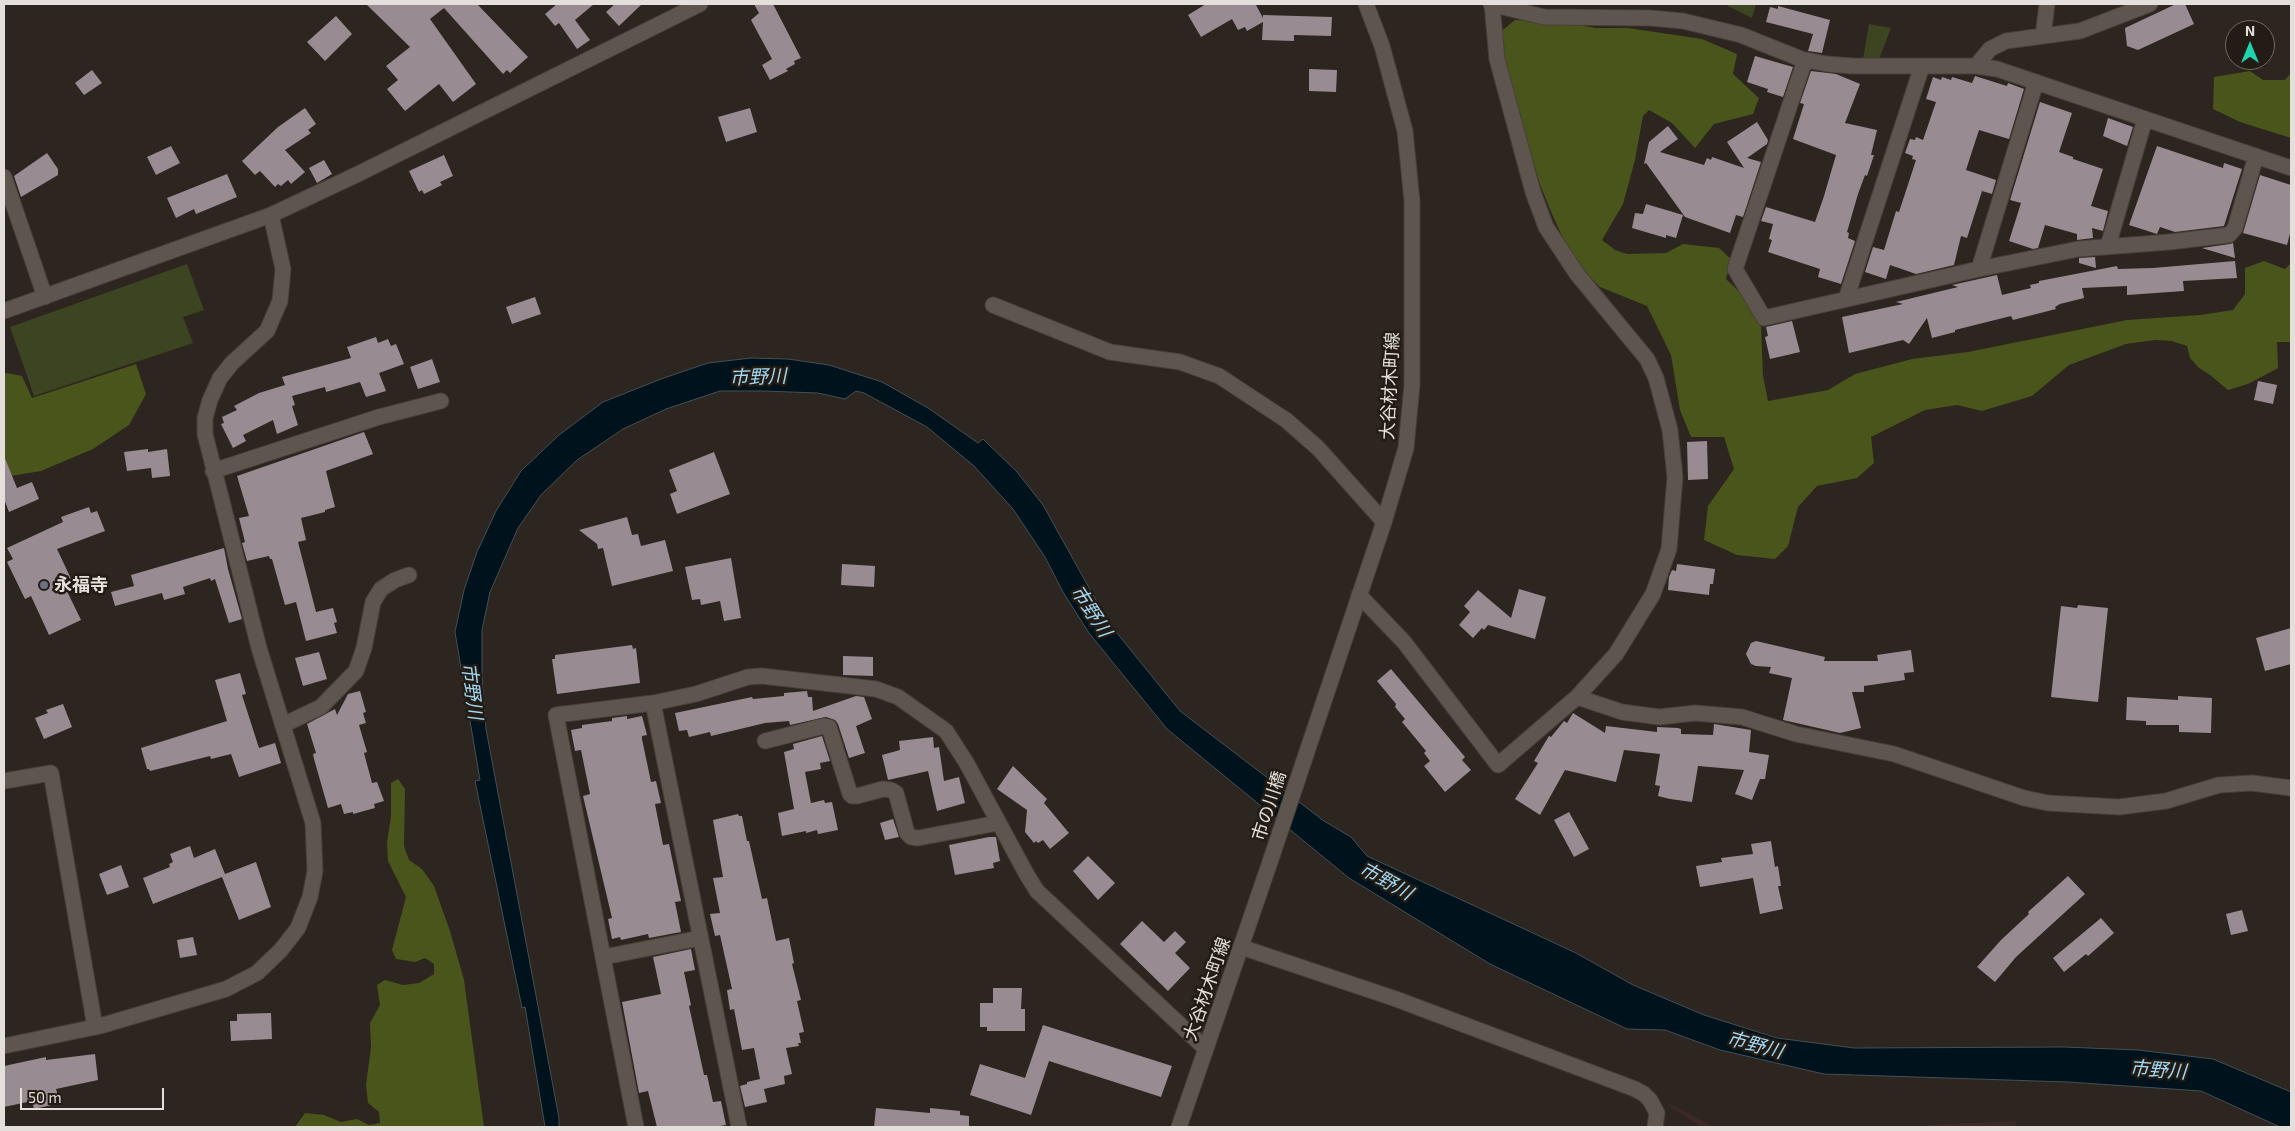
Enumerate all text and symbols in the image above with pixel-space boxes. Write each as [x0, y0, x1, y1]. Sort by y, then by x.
north arrow [2225, 20, 2275, 70]
text: N [2245, 22, 2255, 39]
street label: 大谷材木町線 [1376, 332, 1404, 440]
water label: 市野川 [729, 365, 787, 389]
place label: 永福寺 [54, 574, 108, 596]
marker: 永福寺 [38, 579, 50, 591]
water label: 市野川 [1066, 581, 1116, 641]
water label: 市野川 [457, 661, 487, 721]
street label: 市の川橋 [1248, 768, 1290, 844]
water label: 市野川 [1356, 857, 1416, 905]
street label: 大谷材木町線 [1179, 934, 1235, 1044]
water label: 市野川 [1725, 1027, 1785, 1063]
water label: 市野川 [2129, 1057, 2187, 1083]
scale bar [22, 1078, 166, 1110]
text: 50 m [28, 1088, 62, 1106]

